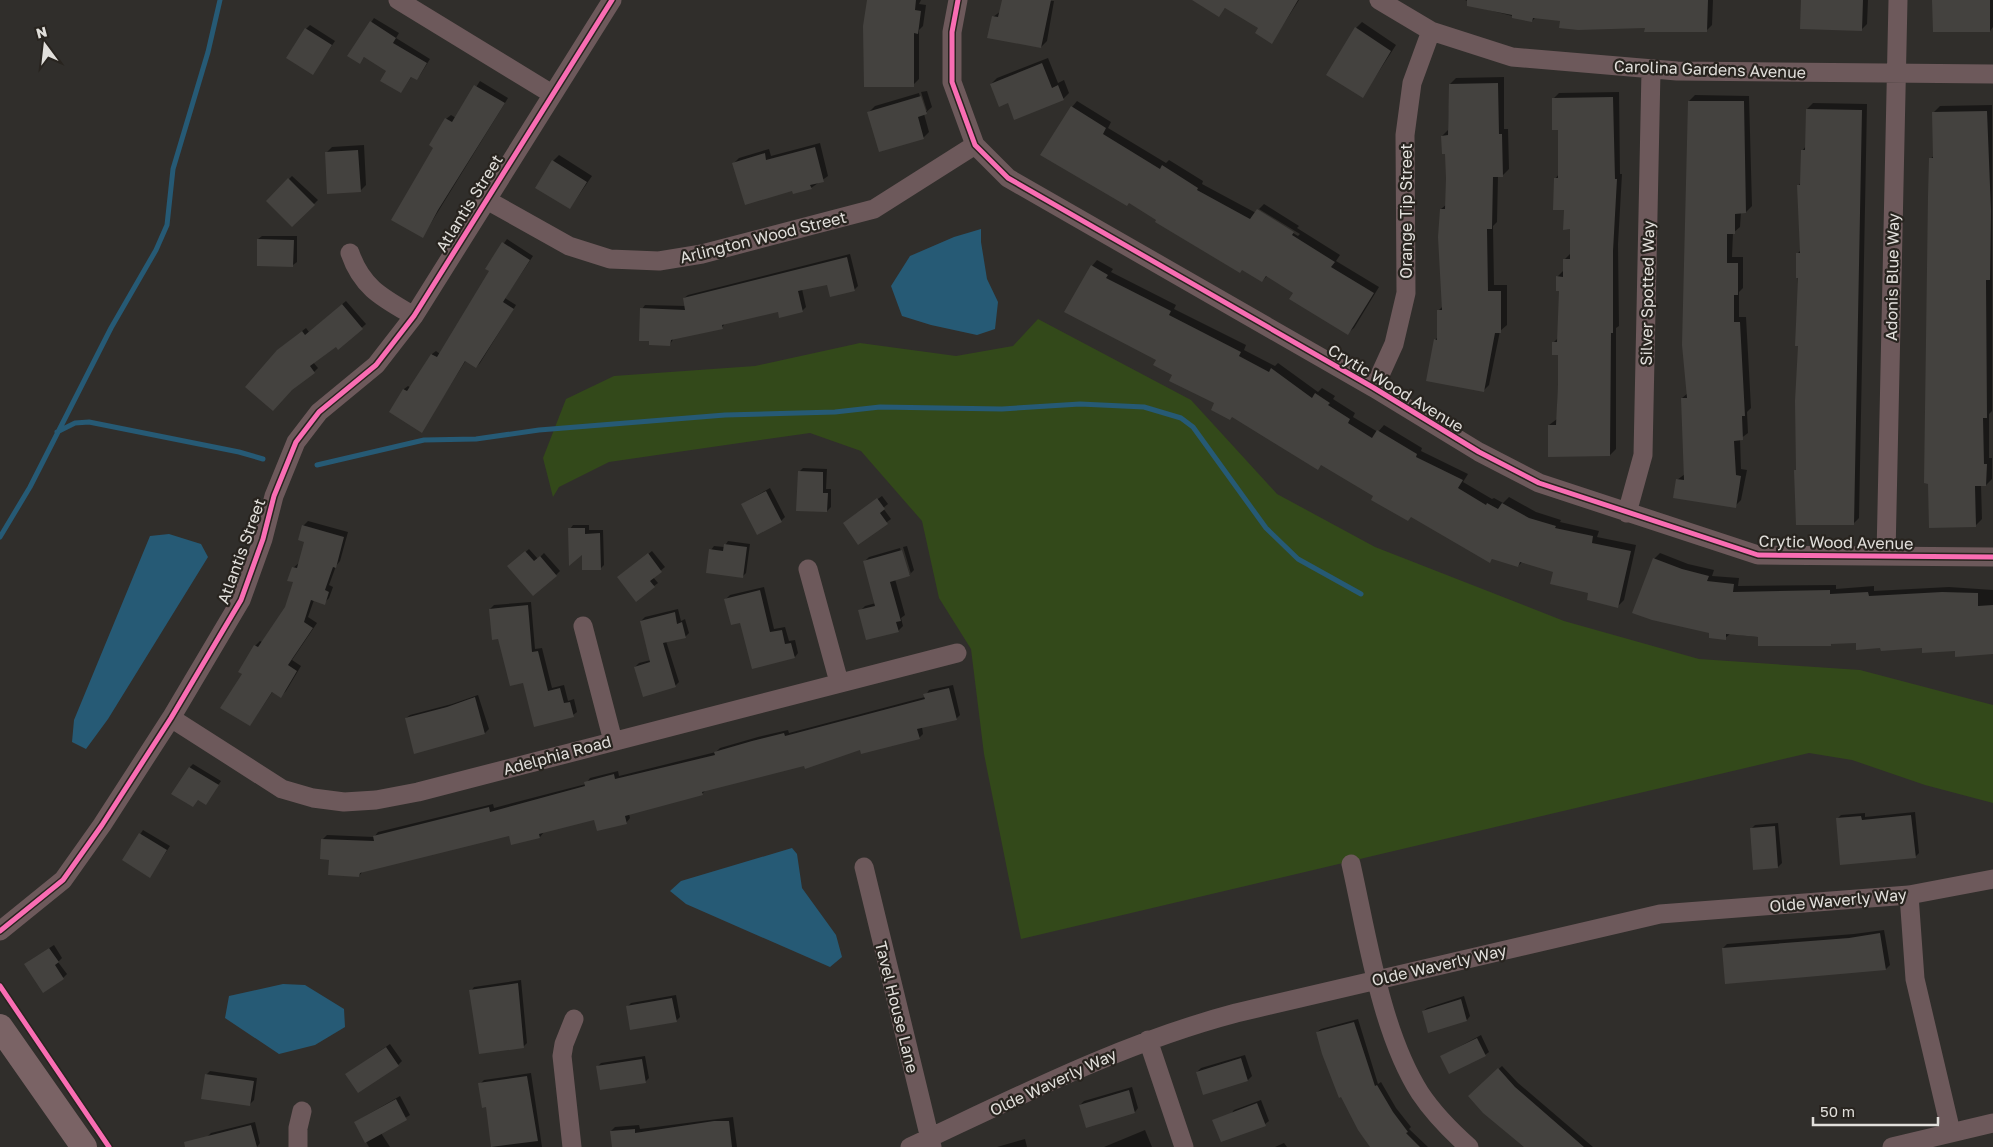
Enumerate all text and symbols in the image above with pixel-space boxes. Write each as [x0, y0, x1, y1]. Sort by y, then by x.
north arrow [20, 20, 70, 70]
text: N [34, 22, 49, 42]
street label: Carolina Gardens Avenue [1614, 56, 1806, 82]
street label: Orange Tip Street [1396, 143, 1416, 279]
street label: Atlantis Street [431, 151, 507, 255]
street label: Arlington Wood Street [678, 207, 848, 267]
street label: Adonis Blue Way [1881, 213, 1903, 341]
street label: Silver Spotted Way [1636, 220, 1658, 366]
street label: Crytic Wood Avenue [1325, 340, 1467, 436]
street label: Atlantis Street [213, 495, 269, 607]
street label: Crytic Wood Avenue [1758, 531, 1914, 553]
street label: Adelphia Road [501, 731, 613, 779]
street label: Olde Waverly Way [1769, 884, 1907, 916]
street label: Tavel House Lane [871, 939, 923, 1075]
street label: Olde Waverly Way [1370, 940, 1508, 990]
street label: Olde Waverly Way [986, 1044, 1120, 1120]
scale bar [1813, 1094, 1938, 1126]
text: 50 m [1820, 1102, 1855, 1120]

